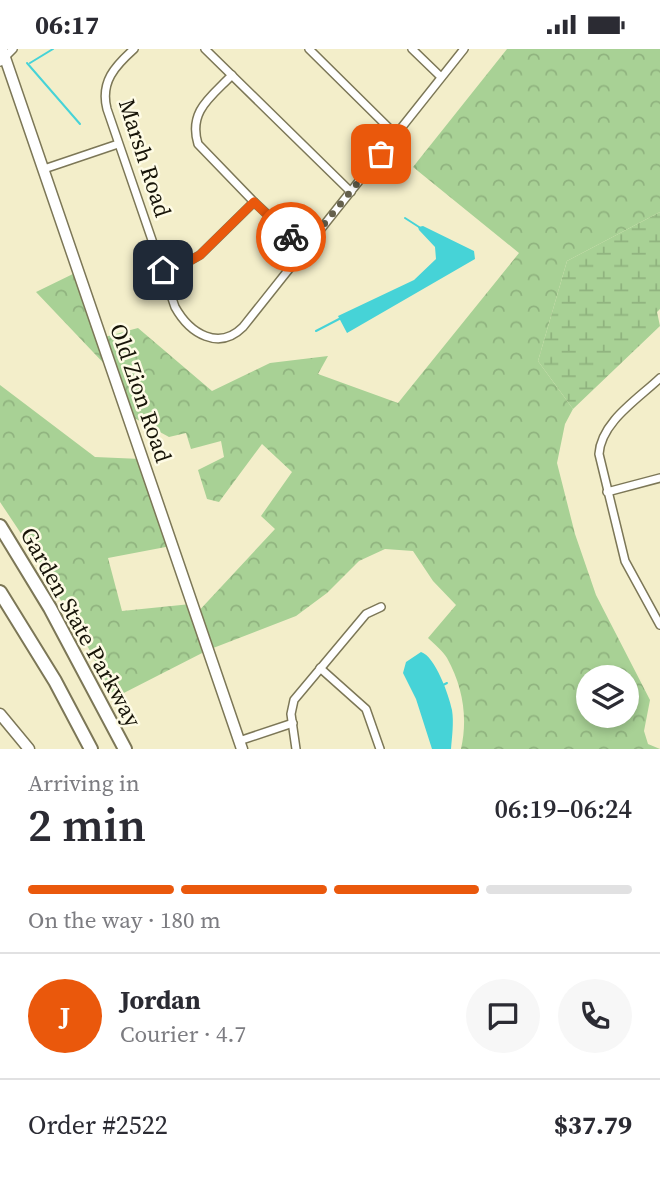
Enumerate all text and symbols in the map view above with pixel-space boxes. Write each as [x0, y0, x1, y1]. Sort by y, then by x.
text: 06:17 [35, 7, 99, 43]
street label: Marsh Road [111, 95, 179, 221]
pin [351, 124, 411, 184]
icon: bag [362, 135, 400, 173]
courier [256, 202, 326, 272]
icon: bike [272, 218, 310, 256]
pin [133, 240, 193, 300]
icon: home [144, 251, 182, 289]
street label: Old Zion Road [102, 319, 180, 467]
street label: Garden State Parkway [13, 521, 149, 733]
map controls [576, 665, 639, 728]
button: layers [576, 665, 639, 728]
text: Arriving in [28, 767, 140, 799]
text: 06:19–06:24 [495, 791, 632, 827]
text: 2 min [28, 793, 146, 856]
text: On the way · 180 m [28, 904, 221, 936]
button: chat [466, 979, 540, 1053]
button: phone [558, 979, 632, 1053]
text: Jordan [120, 982, 201, 1018]
text: J [60, 998, 70, 1034]
text: Courier · 4.7 [120, 1018, 246, 1050]
text: Order #2522 [28, 1107, 168, 1143]
text: $37.79 [554, 1107, 632, 1143]

